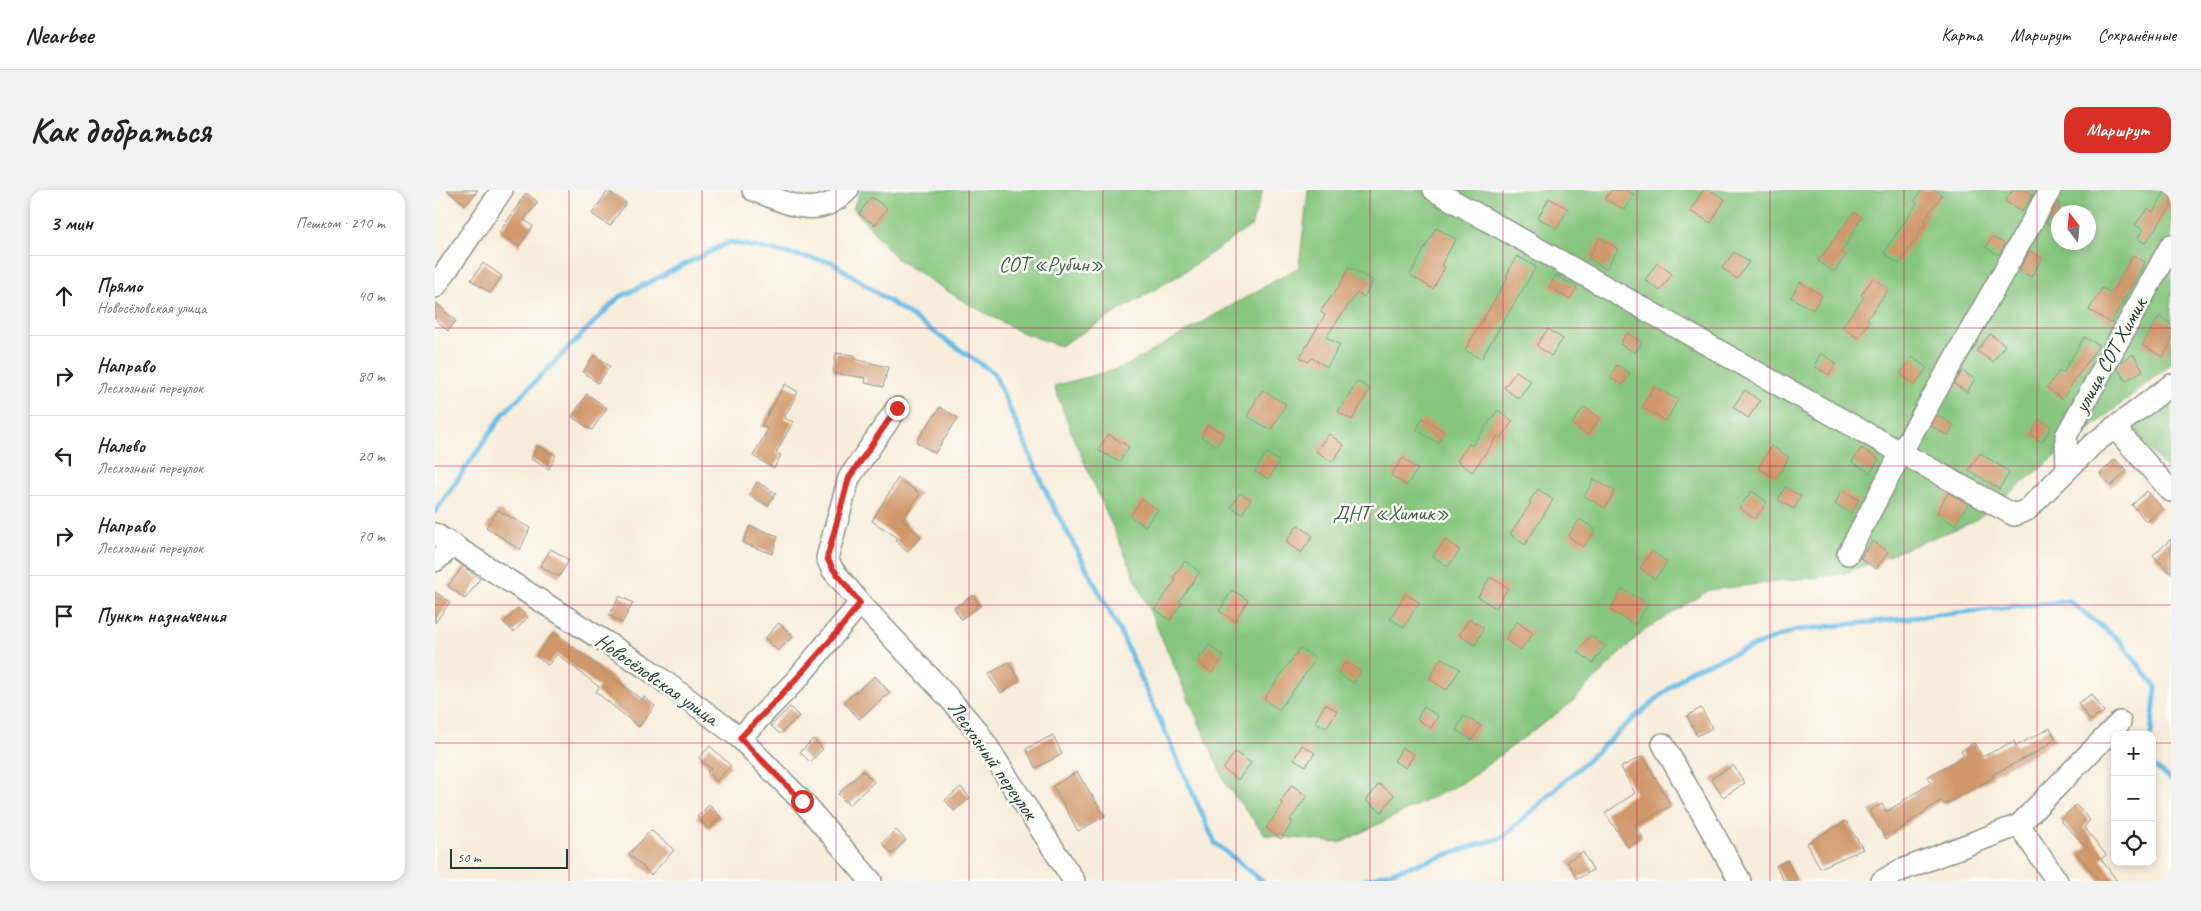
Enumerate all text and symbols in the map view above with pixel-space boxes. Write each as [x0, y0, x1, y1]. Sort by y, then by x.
text: Nearbee [25, 20, 93, 50]
text: Карта [1941, 24, 1982, 46]
text: Маршрут [2010, 24, 2070, 46]
text: Сохранённые [2098, 24, 2176, 46]
button: Маршрут [2064, 107, 2171, 153]
text: Как добраться [30, 108, 211, 153]
north arrow [2051, 205, 2096, 250]
text: 3 мин [50, 210, 93, 236]
text: Пешком · 210 m [296, 213, 385, 233]
park label: СОТ «Рубин» [999, 251, 1104, 277]
text: Прямо [97, 274, 142, 298]
icon: ahead [50, 282, 78, 310]
text: 40 m [358, 286, 385, 306]
street label: улица СОТ Химик [2067, 291, 2153, 419]
text: Новосёловская улица [97, 298, 207, 318]
text: Направо [97, 354, 155, 378]
icon: right [50, 362, 78, 390]
text: 80 m [358, 366, 385, 386]
text: Лесхозный переулок [97, 378, 203, 398]
route end [886, 397, 909, 420]
text: Налево [97, 434, 145, 458]
icon: left [50, 442, 78, 470]
text: 20 m [358, 446, 385, 466]
text: Лесхозный переулок [97, 458, 203, 478]
park label: ДНТ «Химик» [1333, 500, 1449, 526]
text: Направо [97, 514, 155, 538]
icon: right [50, 522, 78, 550]
text: 70 m [358, 526, 385, 546]
text: Лесхозный переулок [97, 538, 203, 558]
icon: arrive [50, 602, 78, 630]
text: Пункт назначения [97, 604, 226, 628]
street label: Новосёловская улица [591, 627, 725, 732]
street label: Лесхозный переулок [943, 696, 1045, 826]
map controls [2111, 731, 2156, 866]
button: + [2111, 731, 2156, 776]
button: − [2111, 776, 2156, 821]
route start [791, 790, 814, 813]
button: locate [2111, 821, 2156, 866]
scale bar [450, 846, 567, 869]
text: 50 m [457, 849, 481, 866]

